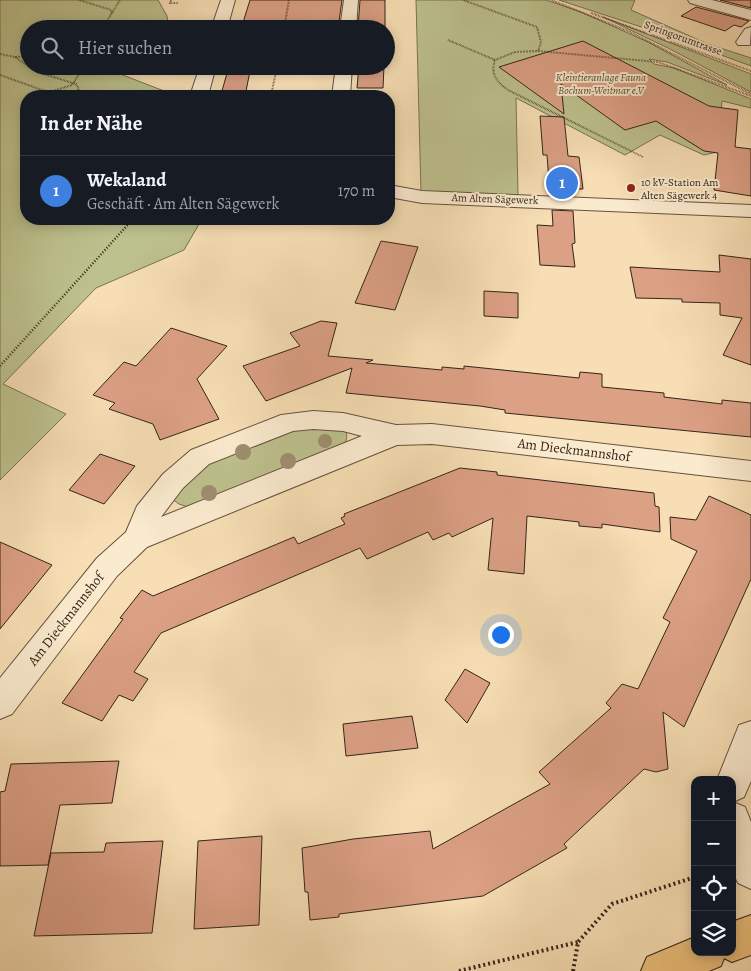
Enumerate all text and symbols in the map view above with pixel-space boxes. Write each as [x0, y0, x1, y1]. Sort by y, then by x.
street label: Springorumtrasse [642, 17, 724, 59]
search box [20, 20, 395, 75]
icon: search [38, 34, 66, 62]
text: Hier suchen [78, 35, 172, 61]
park label: Kleintieranlage Fauna Bochum-Weitmar e.V [556, 70, 646, 98]
text: In der Nähe [40, 109, 142, 137]
pin: 1 [546, 164, 578, 202]
text: Wekaland [87, 167, 166, 193]
place label: 10 kV-Station Am Alten Sägewerk 4 [640, 175, 718, 203]
text: 1 [53, 180, 59, 202]
text: 170 m [338, 180, 375, 202]
marker: 10 kV-Station Am Alten Sägewerk 4 [625, 182, 637, 194]
street label: Am Alten Sägewerk [450, 190, 539, 208]
text: Geschäft · Am Alten Sägewerk [87, 193, 280, 215]
street label: Am Dieckmannshof [516, 434, 634, 467]
street label: Am Dieckmannshof [23, 567, 110, 670]
your location [488, 622, 514, 648]
map controls [691, 776, 736, 956]
button: + [691, 776, 736, 821]
button: − [691, 821, 736, 866]
button: locate [691, 866, 736, 911]
button: layers [691, 911, 736, 956]

